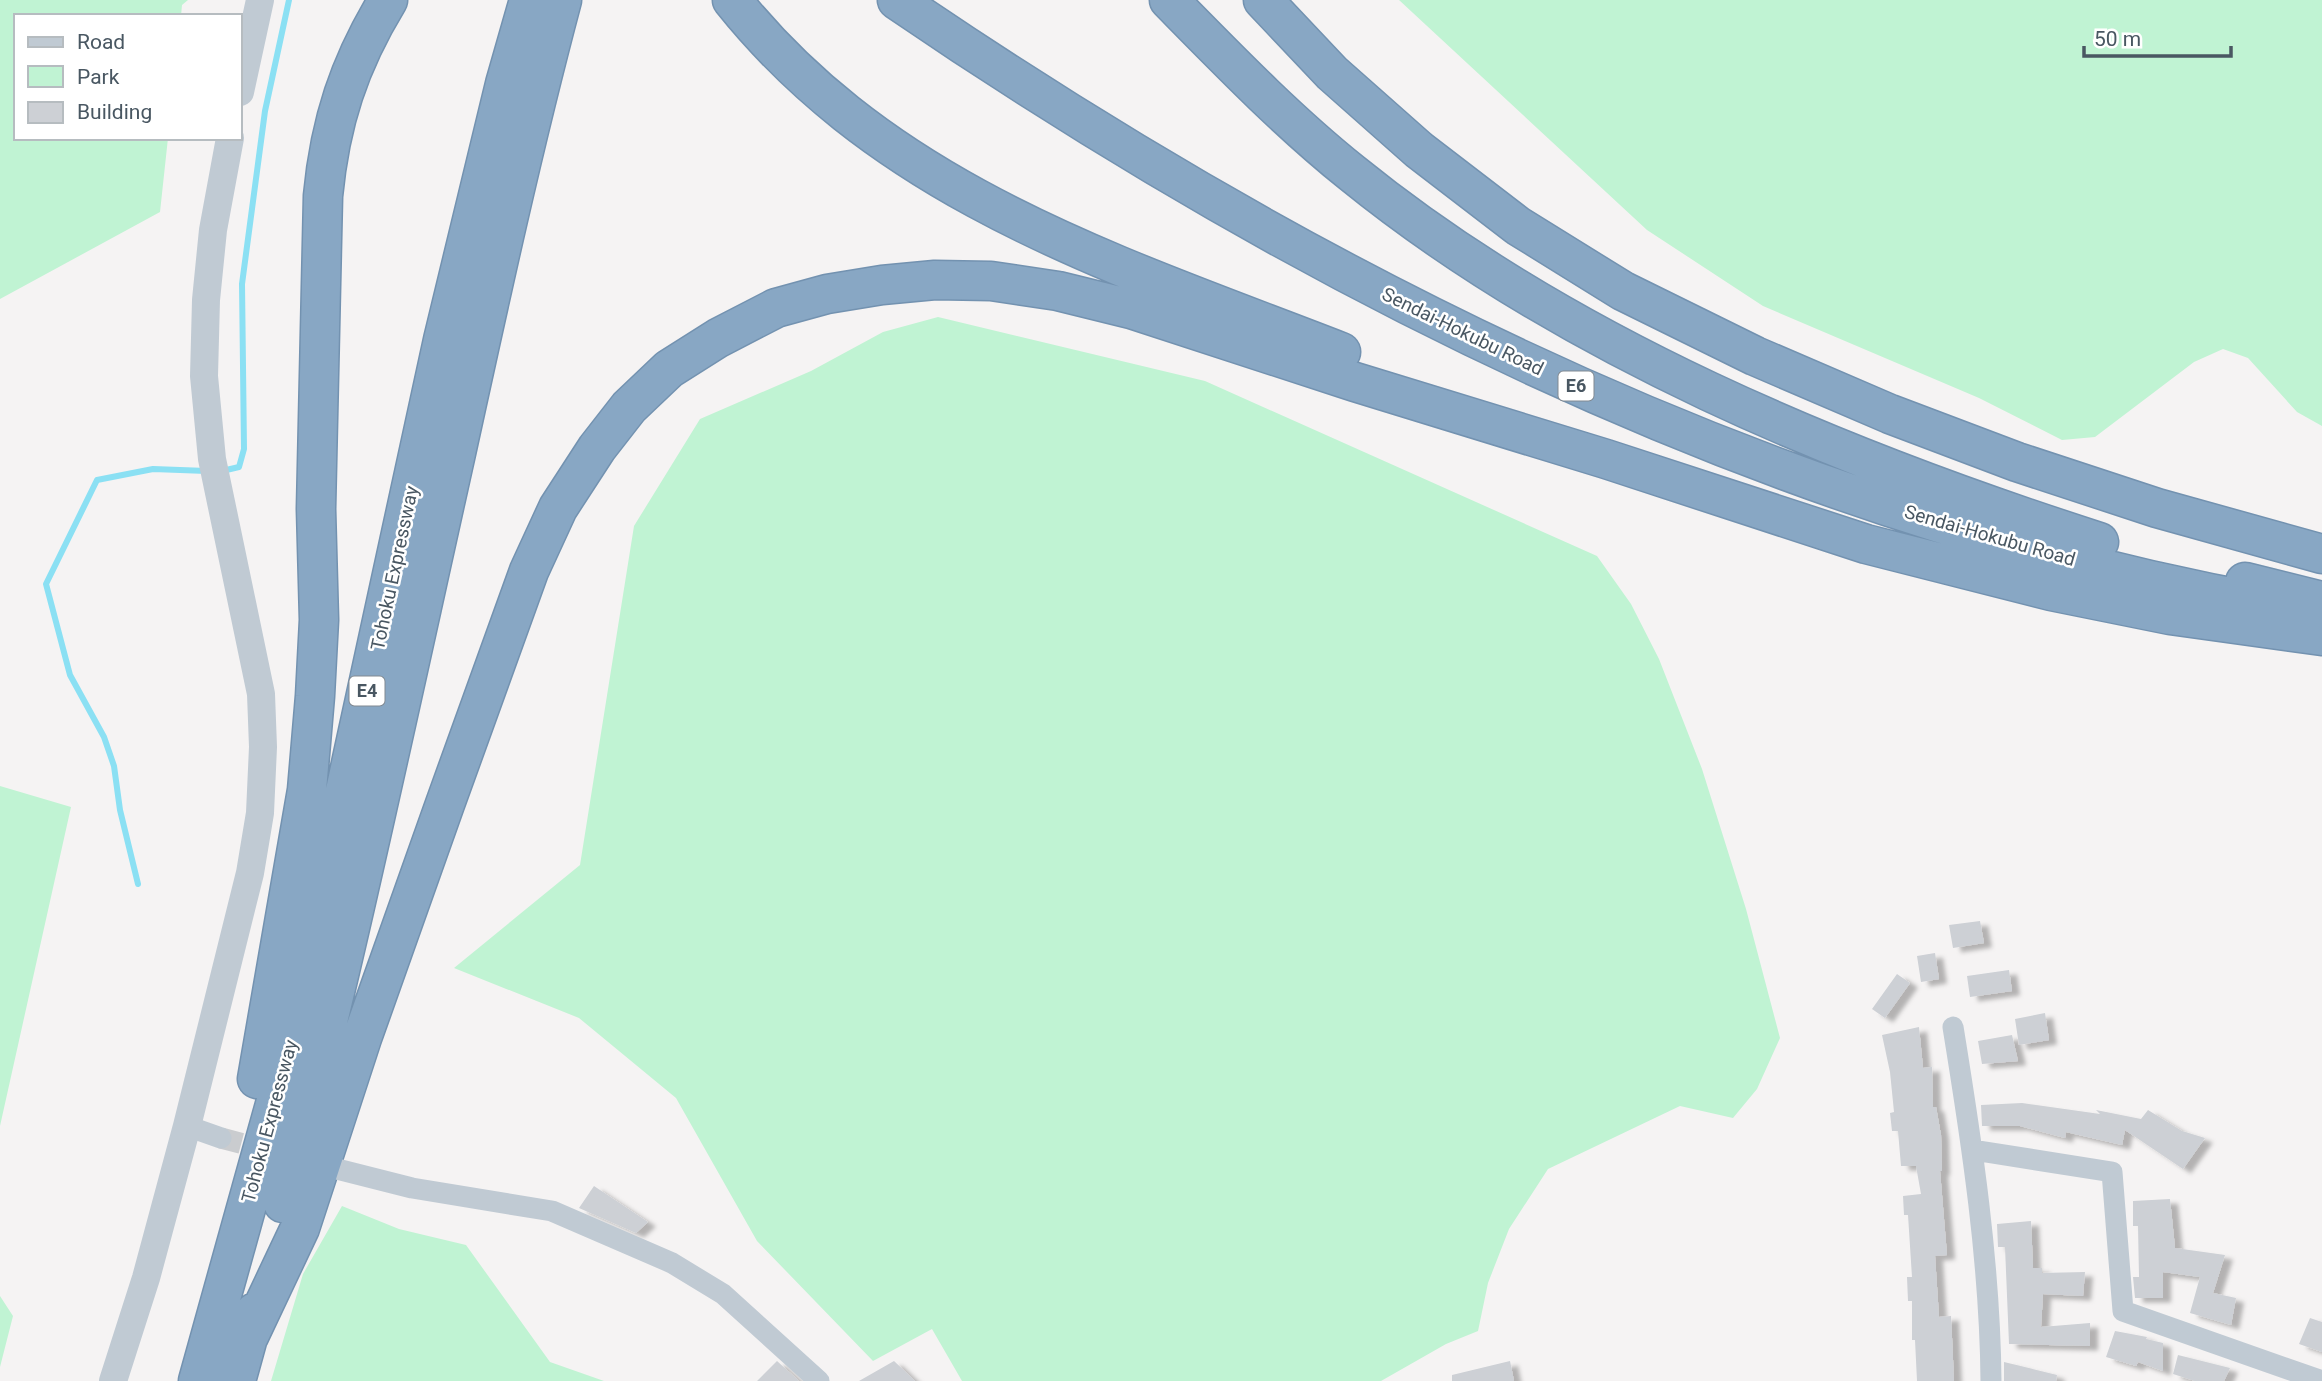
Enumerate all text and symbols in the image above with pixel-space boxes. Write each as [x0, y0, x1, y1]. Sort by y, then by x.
legend [14, 14, 242, 140]
scale bar [2084, 14, 2231, 58]
text: 50 m [2094, 27, 2141, 51]
text: Road [77, 30, 125, 54]
text: Park [77, 65, 120, 89]
text: Building [77, 100, 152, 124]
street label: Sendai-Hokubu Road [1378, 282, 1547, 381]
road number: E6 [1558, 372, 1594, 400]
street label: Tohoku Expressway [366, 484, 423, 653]
street label: Sendai-Hokubu Road [1902, 500, 2078, 571]
road number: E4 [350, 676, 384, 706]
street label: Tohoku Expressway [237, 1037, 302, 1205]

